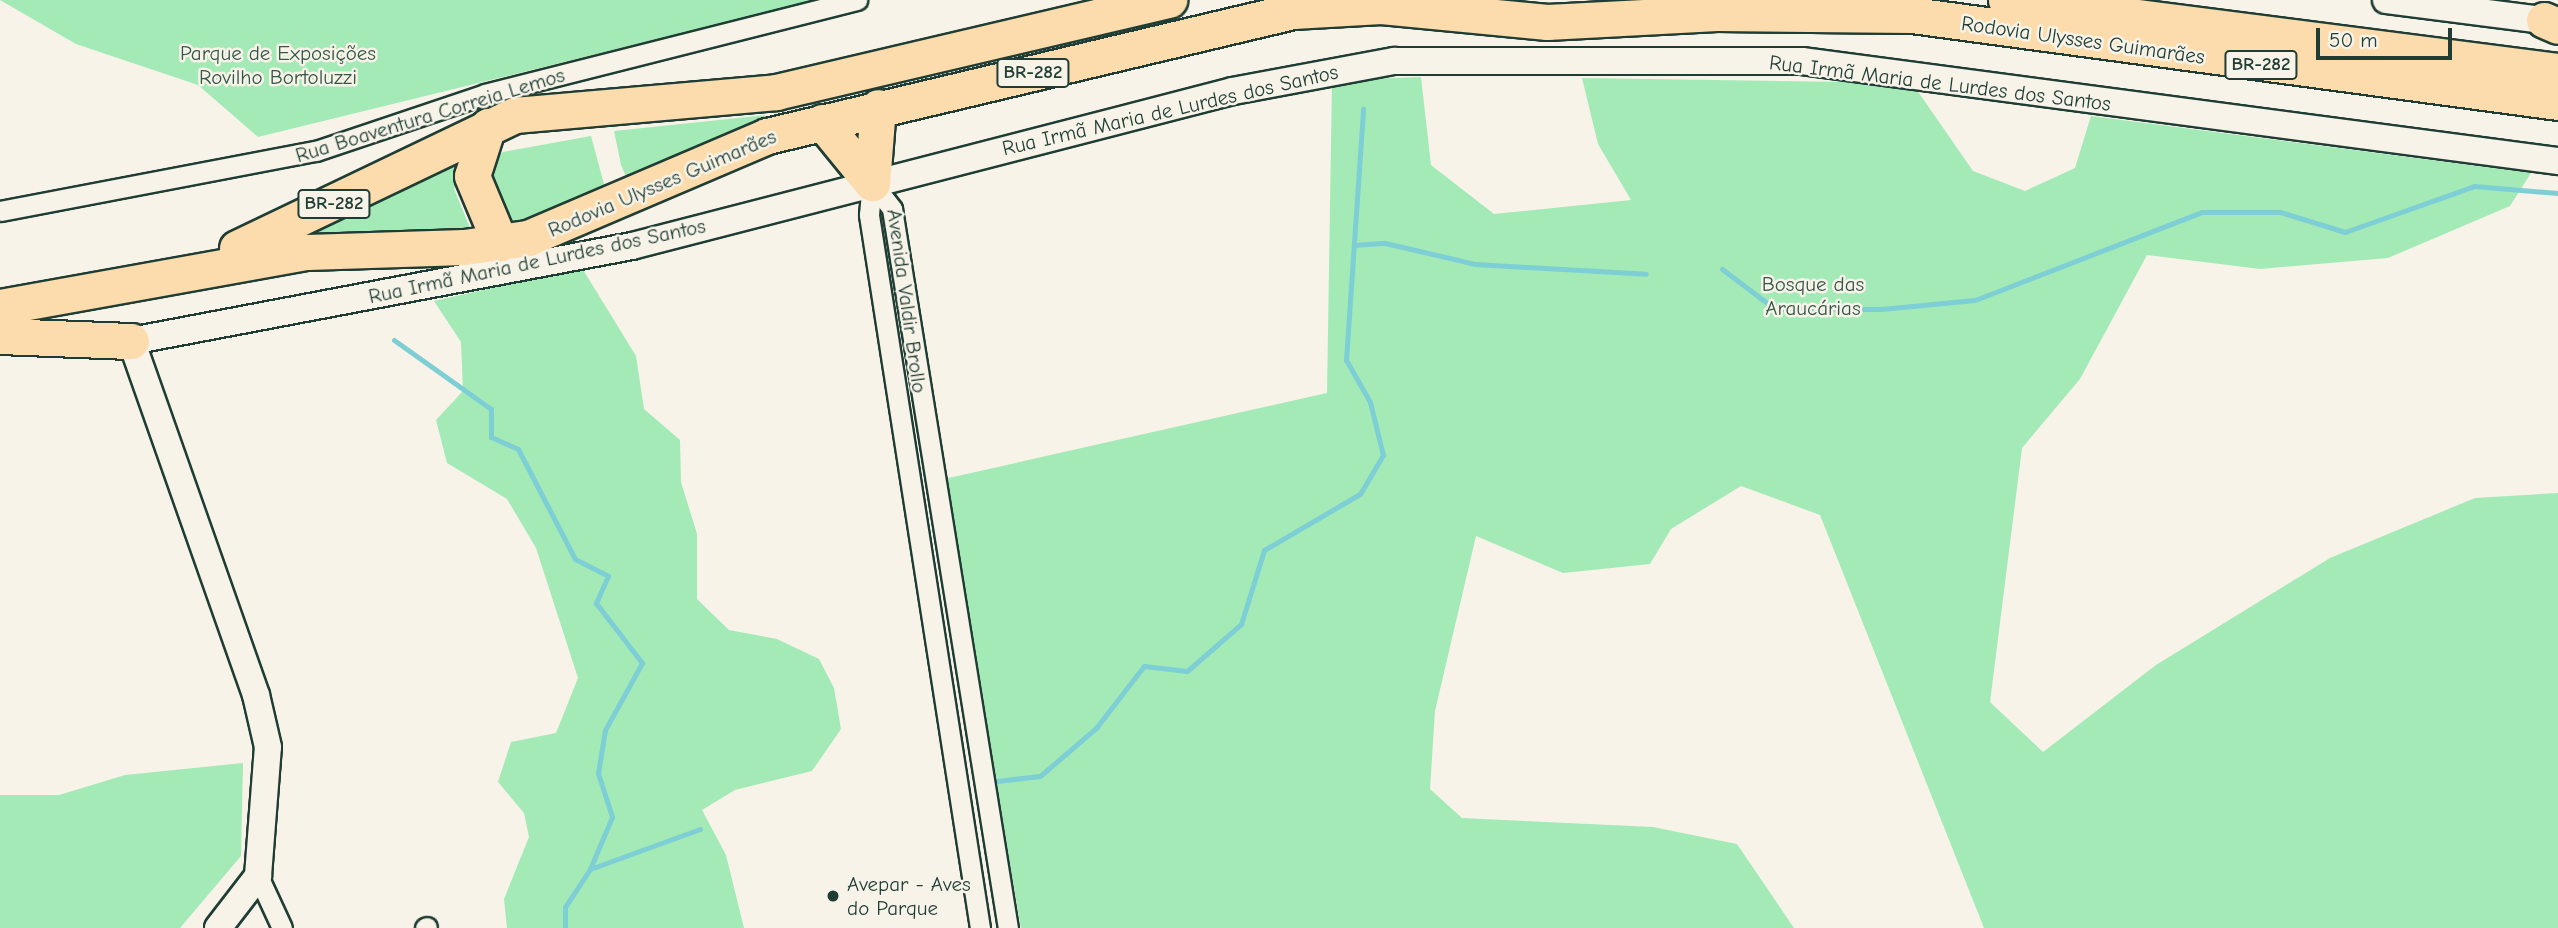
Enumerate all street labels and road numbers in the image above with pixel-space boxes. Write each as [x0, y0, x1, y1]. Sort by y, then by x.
street label: Rodovia Ulysses Guimarães [1960, 10, 2206, 70]
street label: Rua Irmã Maria de Lurdes dos Santos [1768, 50, 2112, 116]
road number: BR-282 [2224, 50, 2298, 80]
road number: BR-282 [996, 58, 1070, 88]
street label: Rua Irmã Maria de Lurdes dos Santos [1000, 59, 1340, 161]
street label: Rua Boaventura Correia Lemos [292, 62, 568, 168]
street label: Rodovia Ulysses Guimarães [544, 123, 780, 243]
road number: BR-282 [297, 188, 371, 220]
street label: Avenida Valdir Brollo [882, 207, 932, 395]
street label: Rua Irmã Maria de Lurdes dos Santos [366, 213, 708, 309]

